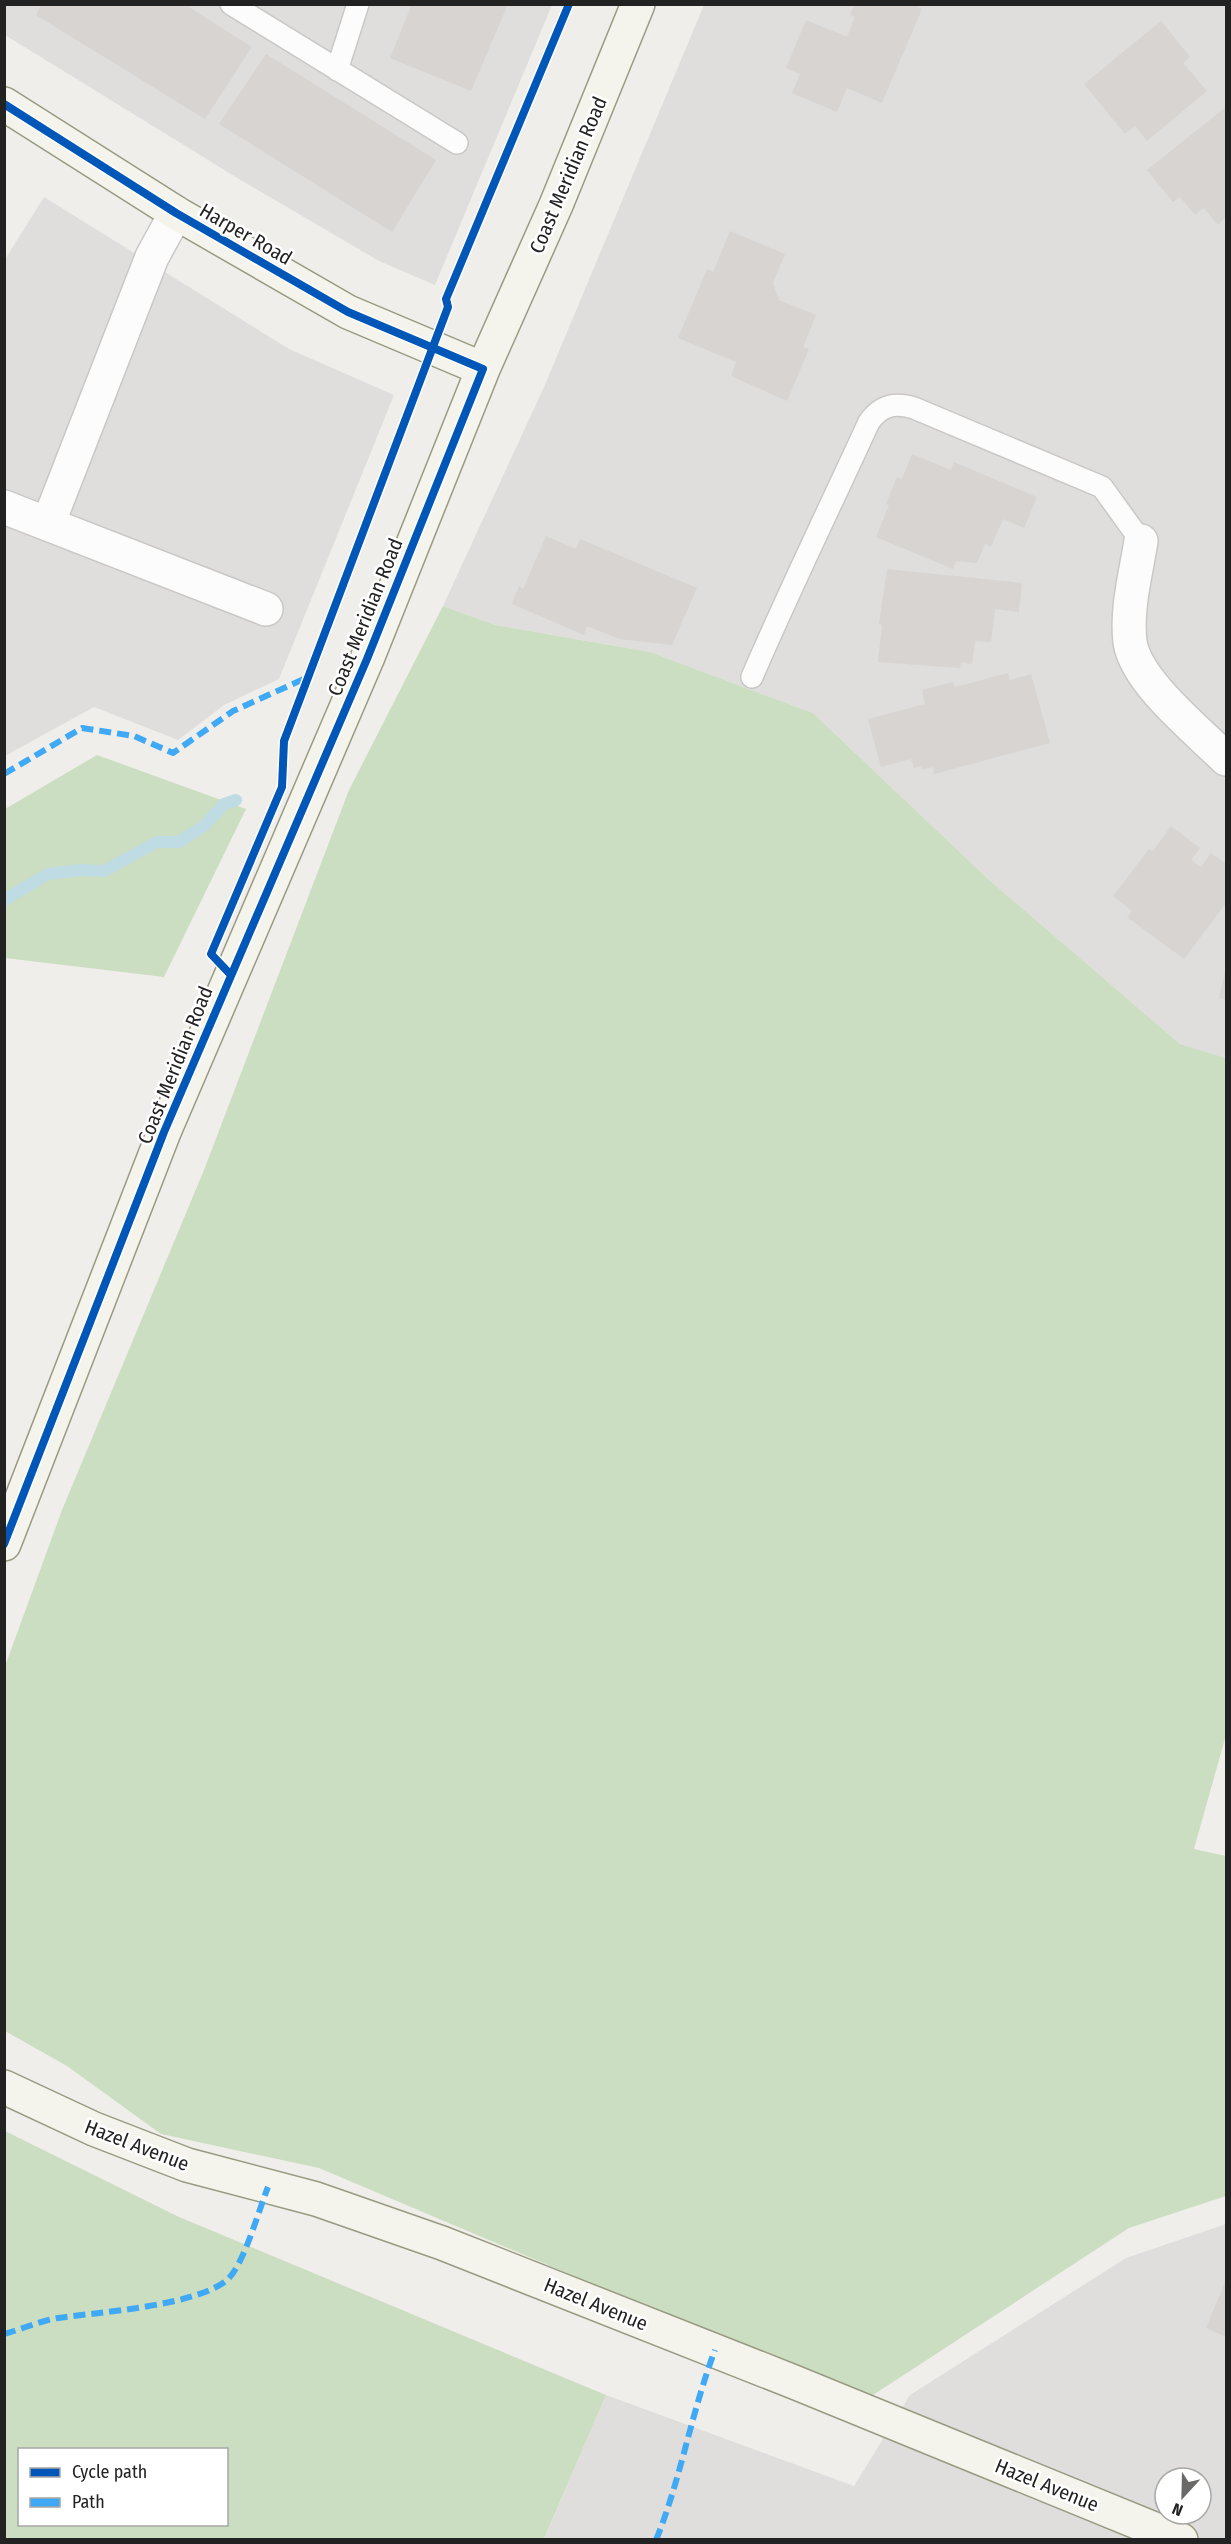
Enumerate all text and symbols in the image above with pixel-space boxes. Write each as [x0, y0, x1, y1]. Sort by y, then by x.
street label: Coast Meridian Road [524, 93, 612, 257]
street label: Harper Road [196, 198, 296, 270]
street label: Coast Meridian Road [322, 535, 408, 699]
street label: Coast Meridian Road [132, 983, 218, 1147]
street label: Hazel Avenue [82, 2114, 192, 2176]
street label: Hazel Avenue [541, 2272, 651, 2336]
legend [18, 2448, 228, 2526]
street label: Hazel Avenue [992, 2453, 1102, 2517]
text: Cycle path [72, 2461, 147, 2483]
north arrow [1153, 2466, 1213, 2526]
text: Path [72, 2491, 105, 2513]
text: N [1170, 2499, 1186, 2520]

